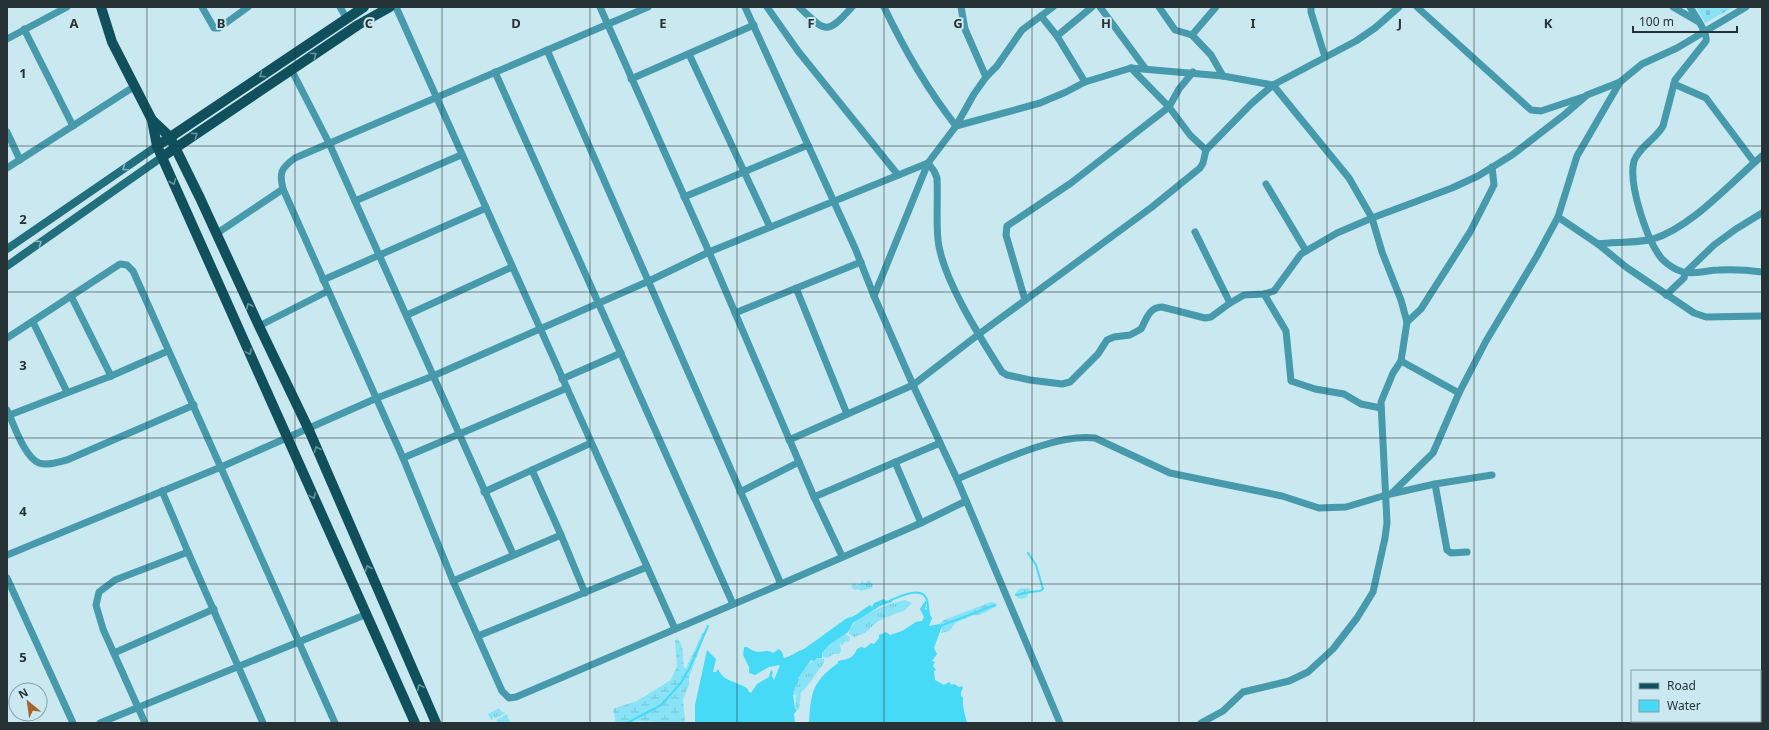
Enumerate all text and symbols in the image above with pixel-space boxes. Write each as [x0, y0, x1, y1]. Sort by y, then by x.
scale bar [1633, 8, 1737, 34]
text: 100 m [1639, 13, 1674, 30]
text: A [70, 14, 79, 32]
text: B [217, 14, 225, 32]
text: C [365, 14, 373, 32]
text: D [511, 14, 521, 32]
text: E [659, 14, 667, 32]
text: F [807, 14, 815, 32]
text: G [953, 14, 963, 32]
text: H [1101, 14, 1111, 32]
text: I [1250, 14, 1256, 32]
text: J [1397, 14, 1402, 32]
text: K [1544, 14, 1553, 32]
one-way arrow [310, 52, 317, 60]
text: 1 [19, 64, 27, 82]
one-way arrow [259, 70, 266, 78]
one-way arrow [190, 133, 197, 140]
one-way arrow [122, 163, 129, 171]
one-way arrow [168, 177, 176, 185]
text: 2 [19, 210, 27, 228]
one-way arrow [35, 240, 42, 248]
one-way arrow [246, 303, 254, 310]
one-way arrow [244, 347, 252, 355]
text: 3 [19, 356, 27, 374]
one-way arrow [314, 445, 322, 453]
one-way arrow [309, 492, 317, 499]
text: 4 [19, 502, 27, 520]
one-way arrow [365, 565, 373, 573]
text: 5 [19, 648, 27, 666]
legend [1631, 670, 1761, 722]
text: Road [1667, 677, 1696, 694]
north arrow [8, 682, 48, 722]
text: N [15, 684, 30, 702]
one-way arrow [417, 684, 425, 692]
text: Water [1667, 697, 1701, 714]

